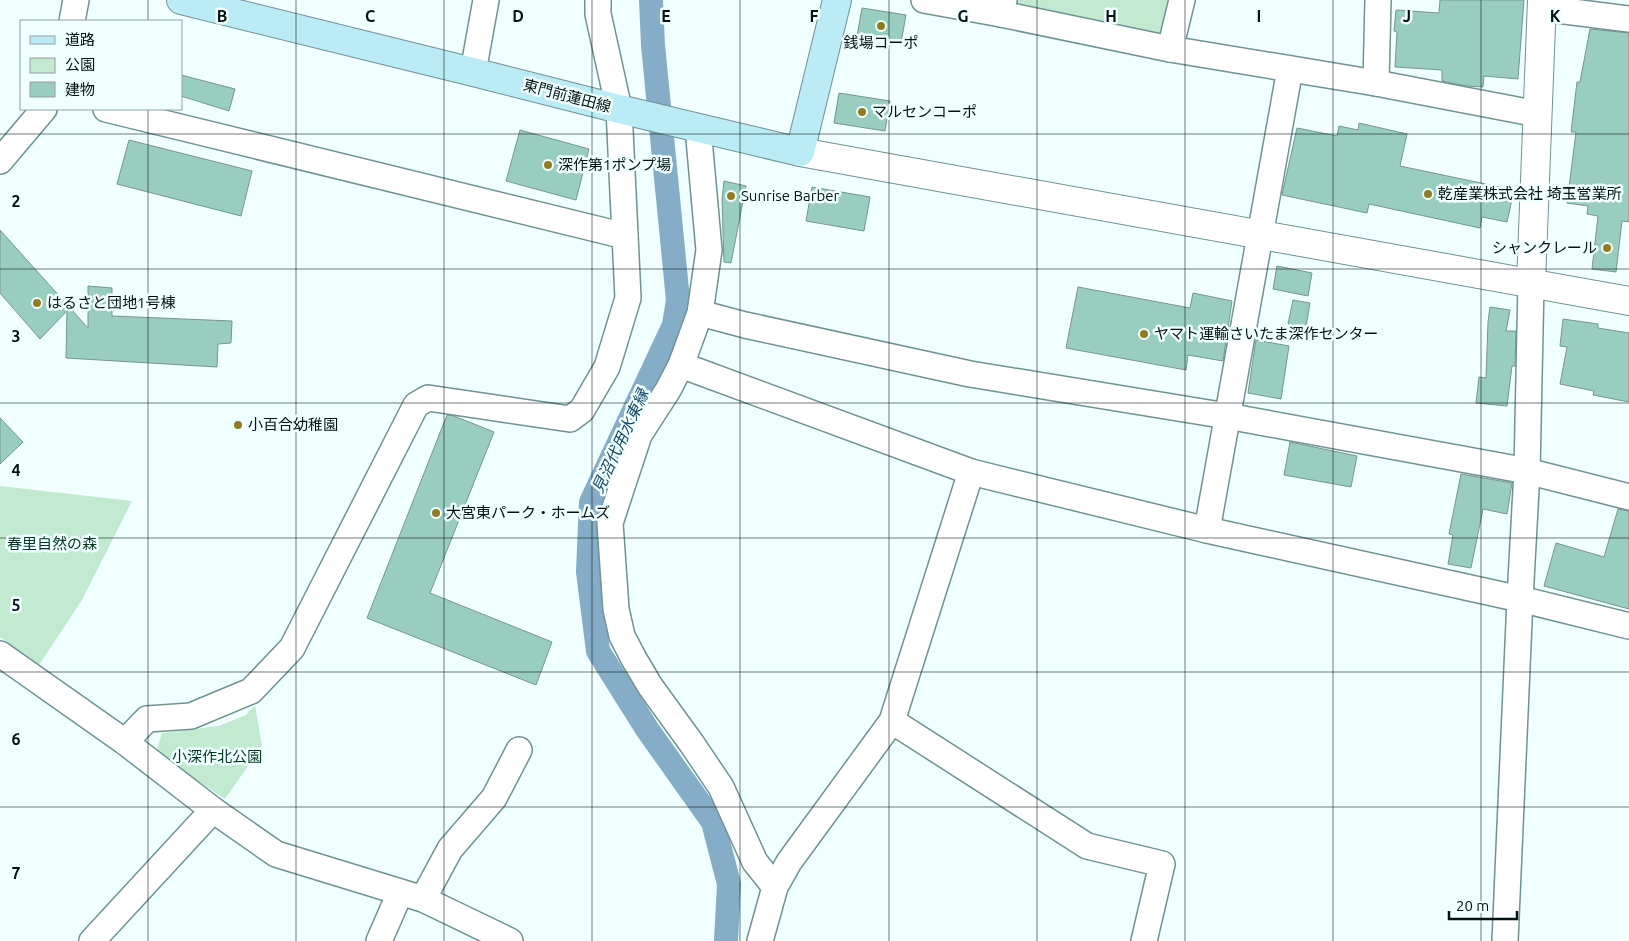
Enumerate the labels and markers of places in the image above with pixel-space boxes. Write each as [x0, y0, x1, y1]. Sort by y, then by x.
marker: 銭場コーポ [875, 20, 887, 32]
place label: 銭場コーポ [843, 34, 919, 51]
place label: マルセンコーポ [872, 103, 977, 120]
marker: マルセンコーポ [856, 106, 868, 118]
place label: 深作第1ポンプ場 [558, 156, 671, 173]
marker: 深作第1ポンプ場 [542, 159, 554, 171]
place label: 乾産業株式会社 埼玉営業所 [1438, 185, 1621, 202]
place label: Sunrise Barber [741, 187, 840, 204]
marker: 乾産業株式会社 埼玉営業所 [1422, 188, 1434, 200]
marker: Sunrise Barber [725, 190, 737, 202]
place label: シャンクレール [1492, 239, 1597, 256]
marker: シャンクレール [1601, 242, 1613, 254]
place label: はるさと団地1号棟 [47, 294, 175, 311]
marker: はるさと団地1号棟 [31, 297, 43, 309]
place label: ヤマト運輸さいたま深作センター [1154, 325, 1379, 342]
marker: ヤマト運輸さいたま深作センター [1138, 328, 1150, 340]
place label: 小百合幼稚園 [248, 416, 338, 433]
marker: 小百合幼稚園 [232, 419, 244, 431]
place label: 大宮東パーク・ホームズ [446, 504, 610, 521]
marker: 大宮東パーク・ホームズ [430, 507, 442, 519]

